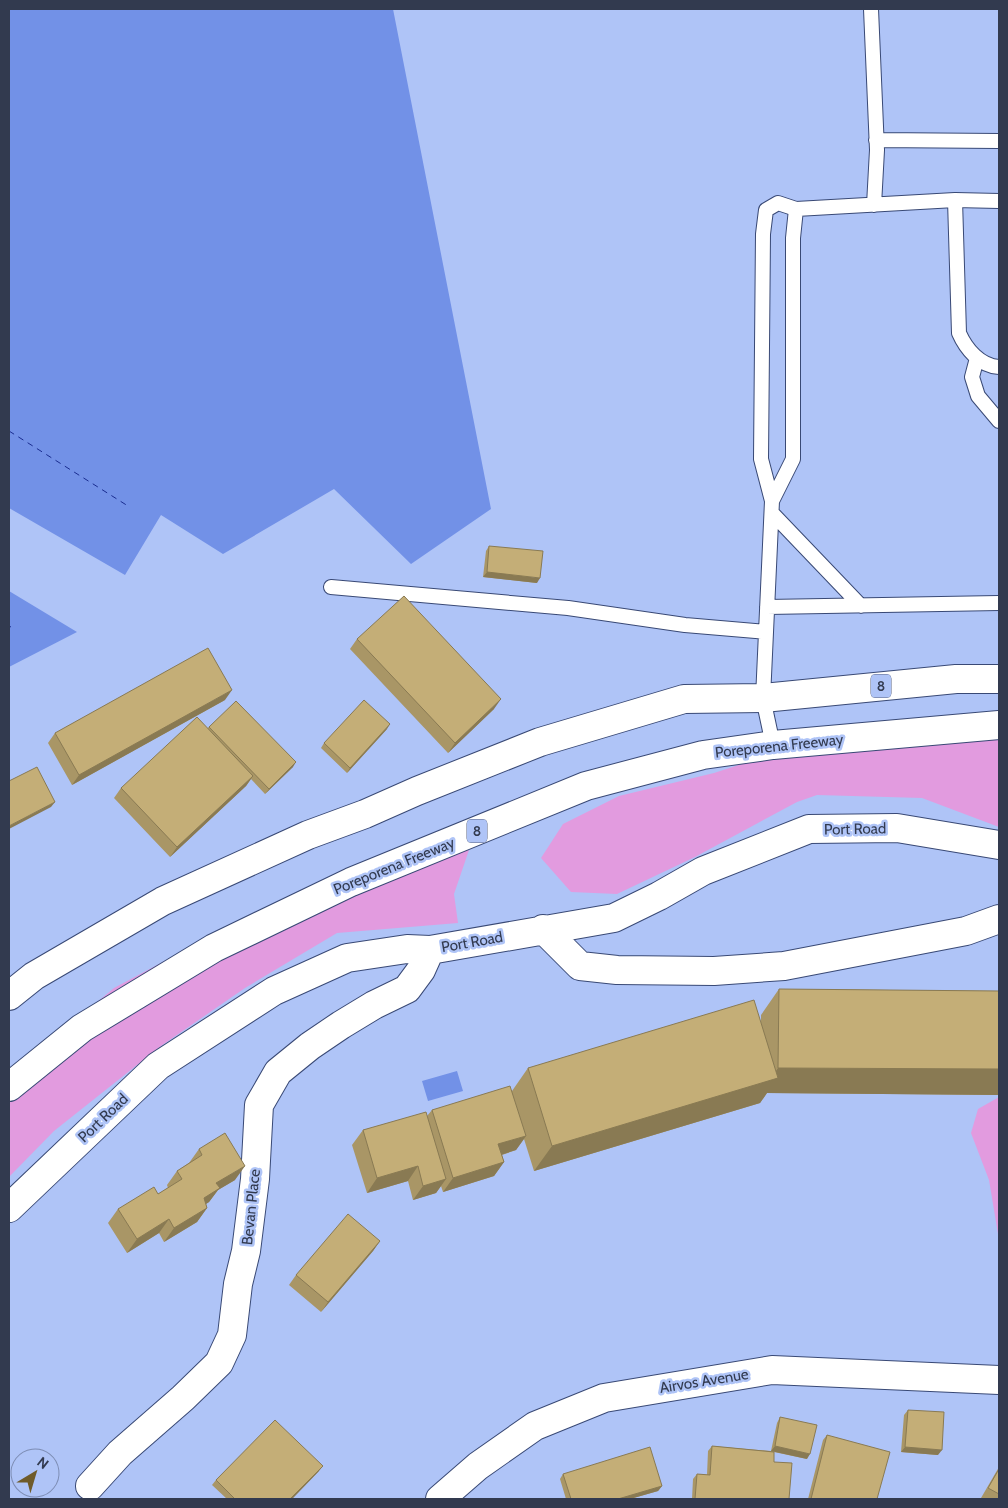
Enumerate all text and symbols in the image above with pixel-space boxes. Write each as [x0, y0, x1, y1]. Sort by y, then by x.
road number: 8 [871, 674, 891, 698]
street label: Poreporena Freeway [714, 730, 845, 762]
road number: 8 [467, 819, 487, 842]
street label: Port Road [824, 819, 886, 839]
street label: Poreporena Freeway [331, 833, 458, 899]
street label: Port Road [440, 928, 504, 956]
street label: Port Road [74, 1090, 132, 1146]
street label: Bevan Place [238, 1168, 264, 1246]
street label: Airvos Avenue [658, 1365, 750, 1397]
north arrow [10, 1448, 60, 1498]
text: N [34, 1453, 52, 1473]

